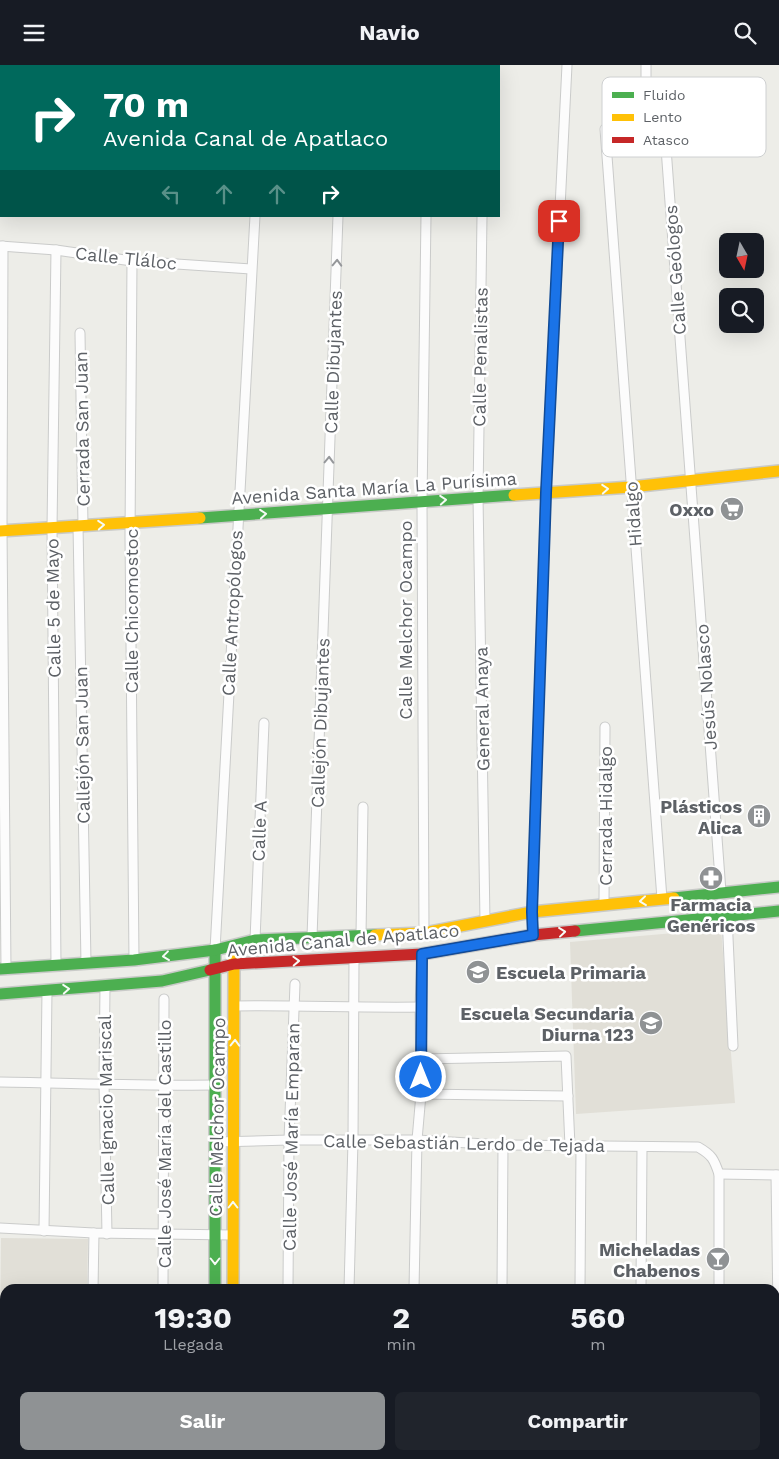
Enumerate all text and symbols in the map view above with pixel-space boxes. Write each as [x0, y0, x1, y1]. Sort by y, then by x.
icon: menu [20, 19, 48, 47]
icon: search [731, 19, 759, 47]
text: Navio [359, 20, 420, 45]
legend [602, 77, 766, 157]
text: 70 m [103, 84, 189, 126]
icon: right [20, 85, 85, 150]
text: Fluido [643, 87, 685, 103]
text: Lento [643, 109, 682, 125]
text: Avenida Canal de Apatlaco [103, 126, 388, 151]
text: Atasco [643, 132, 689, 148]
icon: left [157, 180, 185, 208]
icon: ahead [210, 180, 238, 208]
icon: ahead [263, 180, 291, 208]
icon: right [316, 180, 344, 208]
pin [538, 200, 580, 242]
street label: Calle Geólogos [660, 204, 690, 336]
icon: arrive [545, 207, 573, 235]
north arrow [719, 233, 764, 277]
map controls [719, 233, 764, 333]
street label: Calle Tláloc [74, 242, 178, 274]
one-way arrow [331, 258, 342, 266]
street label: Calle Penalistas [468, 287, 492, 427]
button: search [719, 288, 764, 333]
street label: Calle Dibujantes [320, 290, 346, 434]
street label: Cerrada San Juan [70, 351, 94, 507]
one-way arrow [324, 456, 335, 464]
street label: Avenida Santa María La Purísima [231, 468, 517, 508]
street label: Hidalgo [620, 481, 646, 547]
one-way arrow [601, 484, 609, 495]
one-way arrow [439, 494, 447, 505]
supermarket icon: Oxxo [719, 496, 745, 522]
place label: Oxxo [669, 499, 714, 520]
one-way arrow [260, 509, 268, 520]
one-way arrow [97, 519, 105, 530]
street label: Calle Melchor Ocampo [395, 520, 416, 720]
street label: Calle Chicomostoc [121, 528, 142, 694]
street label: Calle Antropólogos [217, 530, 247, 696]
street label: Calle 5 de Mayo [41, 538, 65, 678]
street label: Jesús Nolasco [691, 623, 721, 751]
street label: Callejón Dibujantes [307, 638, 333, 808]
street label: General Anaya [470, 647, 494, 771]
street label: Callejón San Juan [70, 666, 94, 824]
street label: Cerrada Hidalgo [595, 746, 616, 886]
place label: Plásticos Alica [660, 796, 743, 838]
street label: Calle A [247, 800, 271, 862]
building icon: Plásticos Alica [746, 803, 772, 829]
pharmacy icon: Farmacia Genéricos [698, 865, 724, 891]
place label: Farmacia Genéricos [667, 894, 756, 936]
one-way arrow [639, 895, 647, 906]
street label: Avenida Canal de Apatlaco [226, 919, 460, 961]
one-way arrow [558, 927, 566, 938]
one-way arrow [162, 950, 170, 961]
one-way arrow [292, 956, 300, 967]
school or university icon: Escuela Primaria [465, 959, 491, 985]
place label: Escuela Primaria [496, 962, 646, 983]
one-way arrow [62, 984, 70, 995]
place label: Escuela Secundaria Diurna 123 [460, 1003, 635, 1045]
school or university icon: Escuela Secundaria Diurna 123 [638, 1010, 664, 1036]
street label: Calle Ignacio Mariscal [94, 1014, 118, 1206]
street label: Calle Melchor Ocampo [205, 1017, 229, 1217]
street label: Calle José María del Castillo [154, 1020, 175, 1268]
street label: Calle José María Emparan [279, 1023, 303, 1251]
one-way arrow [230, 1038, 240, 1046]
position arrow [394, 1050, 446, 1102]
street label: Calle Sebastián Lerdo de Tejada [323, 1130, 605, 1156]
one-way arrow [228, 1201, 238, 1208]
place label: Micheladas Chabenos [599, 1239, 700, 1281]
bar icon: Micheladas Chabenos [705, 1246, 731, 1272]
one-way arrow [210, 1258, 220, 1265]
text: 19:30 [154, 1300, 232, 1335]
text: 2 [392, 1300, 410, 1335]
text: 560 [570, 1300, 626, 1335]
text: Llegada [163, 1335, 223, 1354]
text: min [386, 1335, 416, 1354]
text: m [590, 1335, 606, 1354]
button: Salir [20, 1392, 385, 1450]
button: Compartir [395, 1392, 760, 1450]

